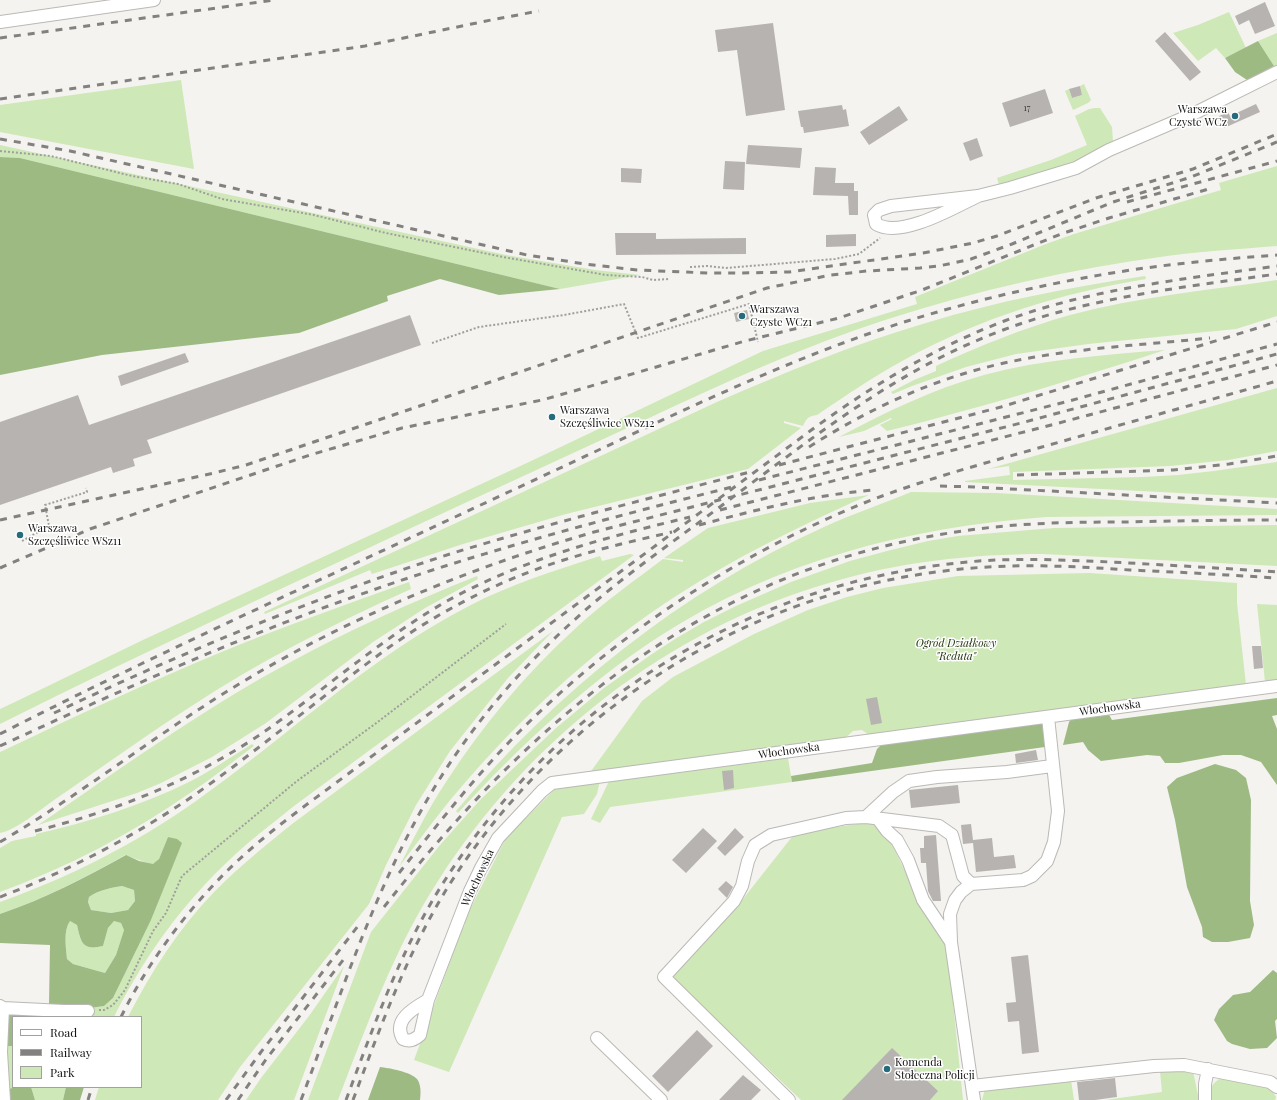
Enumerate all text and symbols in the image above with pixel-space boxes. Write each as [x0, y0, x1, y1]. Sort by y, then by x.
house number: 17 [1024, 103, 1030, 113]
place label: Warszawa Czyste WCz [1169, 103, 1227, 129]
marker: Warszawa Czyste WCz [1230, 111, 1240, 121]
place label: Warszawa Czyste WCz1 [750, 303, 812, 329]
marker: Warszawa Czyste WCz1 [737, 311, 747, 321]
place label: Warszawa Szczęśliwice WSz12 [560, 404, 654, 430]
marker: Warszawa Szczęśliwice WSz12 [547, 412, 557, 422]
place label: Warszawa Szczęśliwice WSz11 [28, 522, 121, 548]
marker: Warszawa Szczęśliwice WSz11 [15, 530, 25, 540]
park label: Ogród Działkowy "Reduta" [916, 637, 996, 663]
street label: Włochowska [1079, 697, 1141, 719]
street label: Włochowska [758, 740, 820, 762]
street label: Włochowska [459, 847, 497, 909]
legend [12, 1016, 142, 1088]
text: Road [50, 1024, 77, 1040]
text: Railway [50, 1044, 92, 1060]
place label: Komenda Stołeczna Policji [895, 1056, 975, 1082]
text: Park [50, 1064, 75, 1080]
marker: Komenda Stołeczna Policji [882, 1064, 892, 1074]

